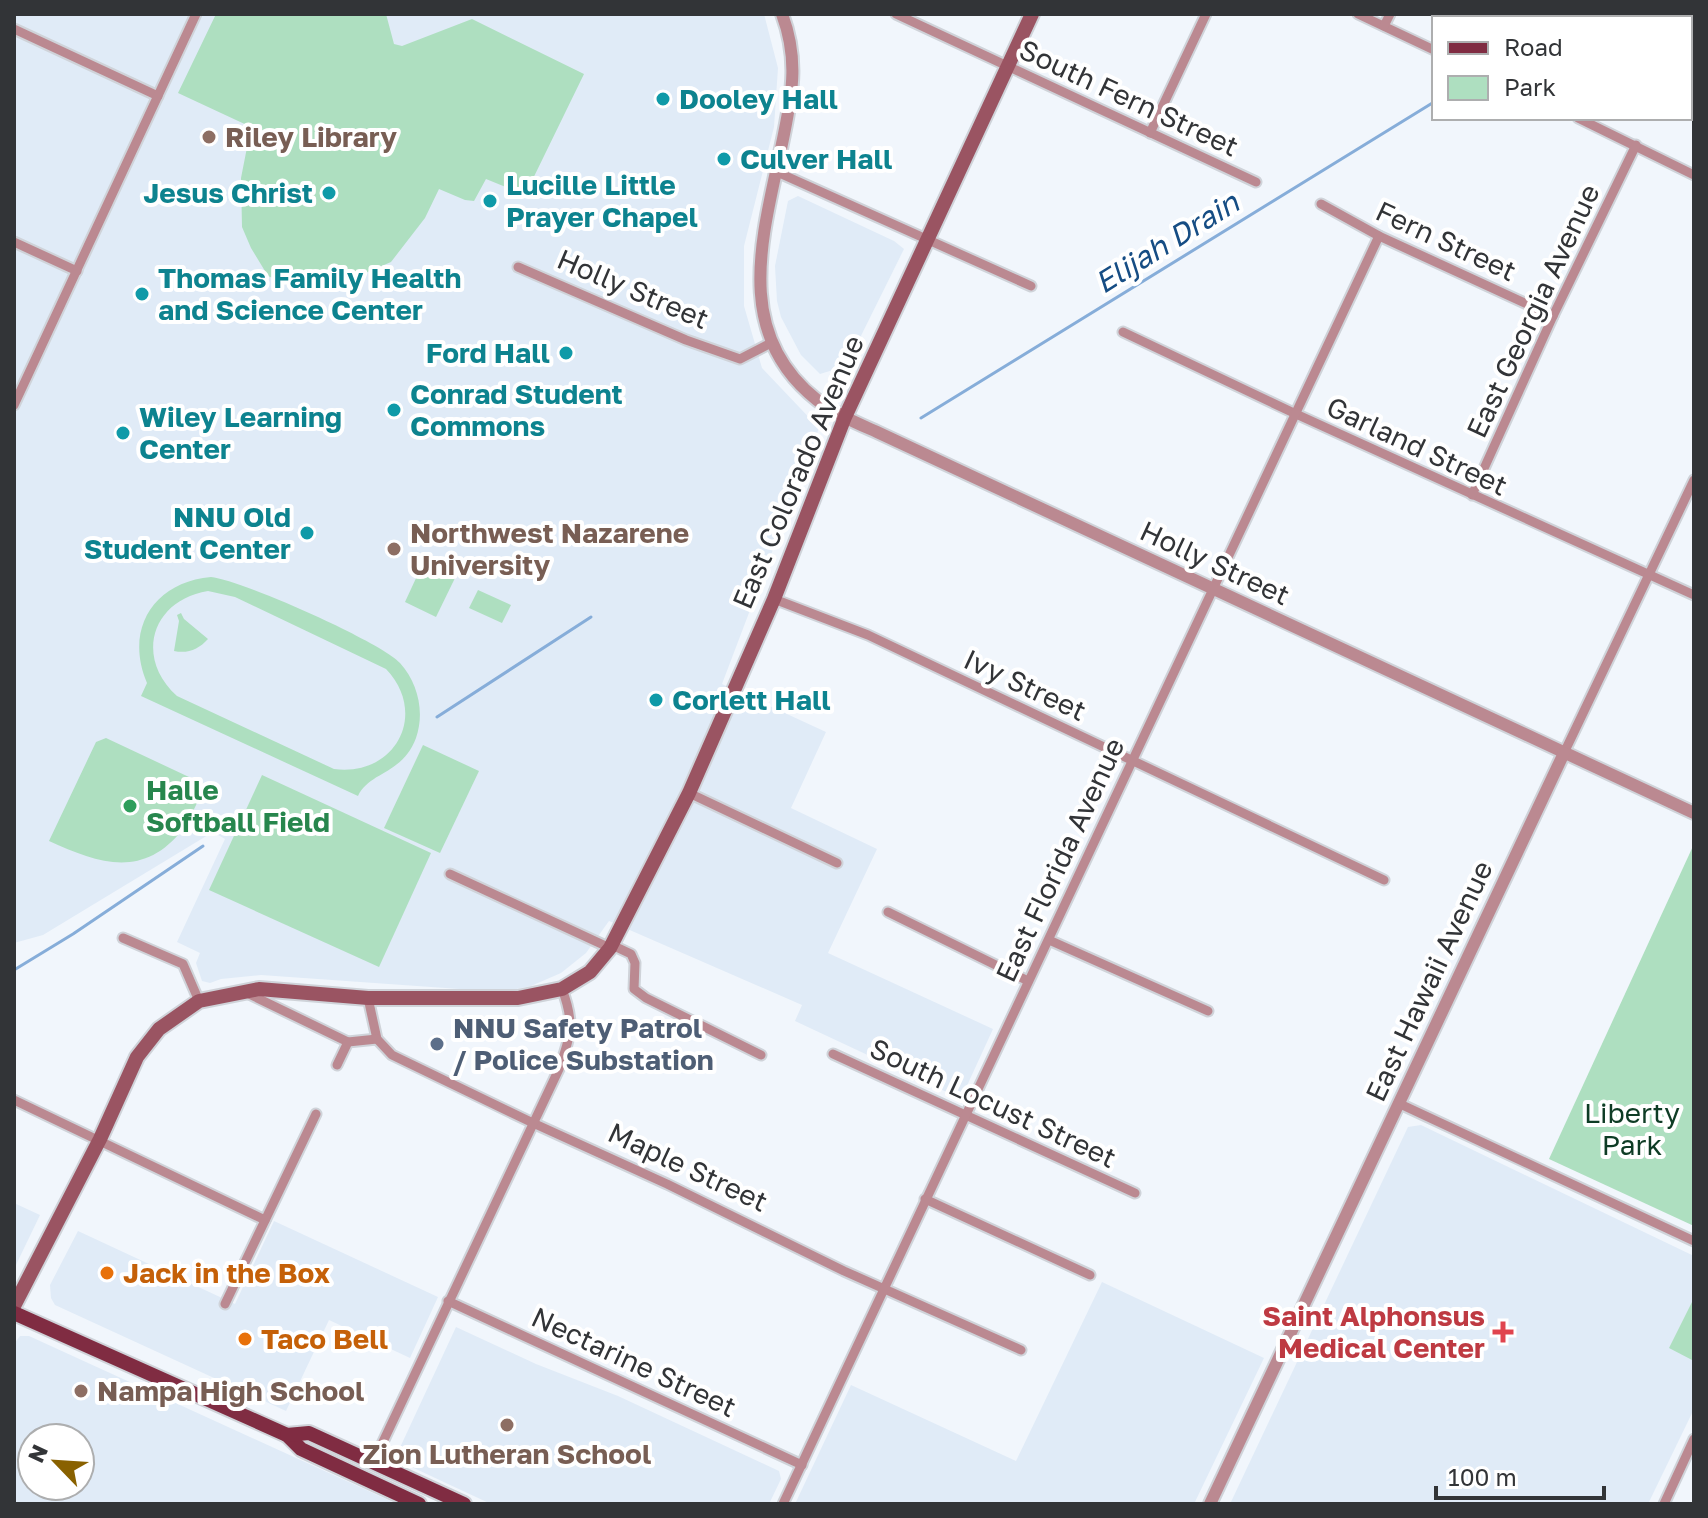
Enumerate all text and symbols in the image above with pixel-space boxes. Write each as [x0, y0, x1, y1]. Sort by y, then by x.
legend [1432, 16, 1692, 120]
street label: South Fern Street [1015, 32, 1244, 163]
text: Road [1504, 32, 1563, 61]
text: Park [1504, 72, 1556, 101]
place label: Dooley Hall [679, 82, 838, 115]
marker: Dooley Hall [654, 90, 672, 108]
place label: Riley Library [225, 120, 397, 153]
marker: Riley Library [200, 128, 218, 146]
place label: Culver Hall [740, 142, 892, 175]
marker: Culver Hall [715, 150, 733, 168]
place label: Lucille Little Prayer Chapel [506, 168, 698, 233]
place label: Jesus Christ [143, 176, 313, 209]
street label: East Georgia Avenue [1459, 179, 1606, 443]
water label: Elijah Drain [1088, 183, 1246, 301]
marker: Jesus Christ [320, 184, 338, 202]
marker: Lucille Little Prayer Chapel [481, 192, 499, 210]
street label: Fern Street [1371, 194, 1521, 287]
street label: Holly Street [553, 242, 714, 335]
place label: Thomas Family Health and Science Center [158, 261, 462, 326]
marker: Thomas Family Health and Science Center [133, 285, 151, 303]
street label: East Colorado Avenue [725, 330, 870, 613]
place label: Ford Hall [426, 336, 550, 369]
marker: Ford Hall [557, 344, 575, 362]
place label: Conrad Student Commons [410, 377, 623, 442]
street label: Garland Street [1322, 389, 1513, 502]
place label: Wiley Learning Center [139, 400, 342, 465]
marker: Conrad Student Commons [385, 401, 403, 419]
marker: Wiley Learning Center [114, 424, 132, 442]
place label: NNU Old Student Center [84, 500, 291, 565]
street label: Holly Street [1135, 514, 1295, 612]
place label: Northwest Nazarene University [410, 516, 689, 581]
marker: NNU Old Student Center [298, 524, 316, 542]
marker: Northwest Nazarene University [385, 540, 403, 558]
street label: Ivy Street [959, 642, 1091, 727]
place label: Corlett Hall [672, 683, 831, 716]
marker: Corlett Hall [647, 691, 665, 709]
street label: East Florida Avenue [989, 733, 1131, 987]
place label: Halle Softball Field [146, 773, 330, 838]
marker: Halle Softball Field [121, 797, 139, 815]
street label: East Hawaii Avenue [1358, 855, 1499, 1106]
place label: NNU Safety Patrol / Police Substation [453, 1011, 714, 1076]
street label: South Locust Street [865, 1031, 1121, 1174]
marker: NNU Safety Patrol / Police Substation [428, 1035, 446, 1053]
park label: Liberty Park [1584, 1096, 1680, 1161]
street label: Maple Street [603, 1115, 773, 1218]
place label: Jack in the Box [123, 1256, 330, 1289]
marker: Jack in the Box [98, 1264, 116, 1282]
place label: Saint Alphonsus Medical Center [1262, 1299, 1485, 1364]
street label: Nectarine Street [527, 1300, 742, 1423]
marker: Saint Alphonsus Medical Center [1492, 1321, 1514, 1343]
place label: Taco Bell [261, 1322, 388, 1355]
marker: Taco Bell [236, 1330, 254, 1348]
place label: Nampa High School [97, 1374, 364, 1407]
marker: Nampa High School [72, 1382, 90, 1400]
marker: Zion Lutheran School [498, 1416, 516, 1434]
north arrow [16, 1422, 96, 1502]
place label: Zion Lutheran School [363, 1437, 651, 1470]
text: N [22, 1440, 53, 1467]
scale bar [1436, 1450, 1604, 1500]
text: 100 m [1448, 1462, 1517, 1491]

